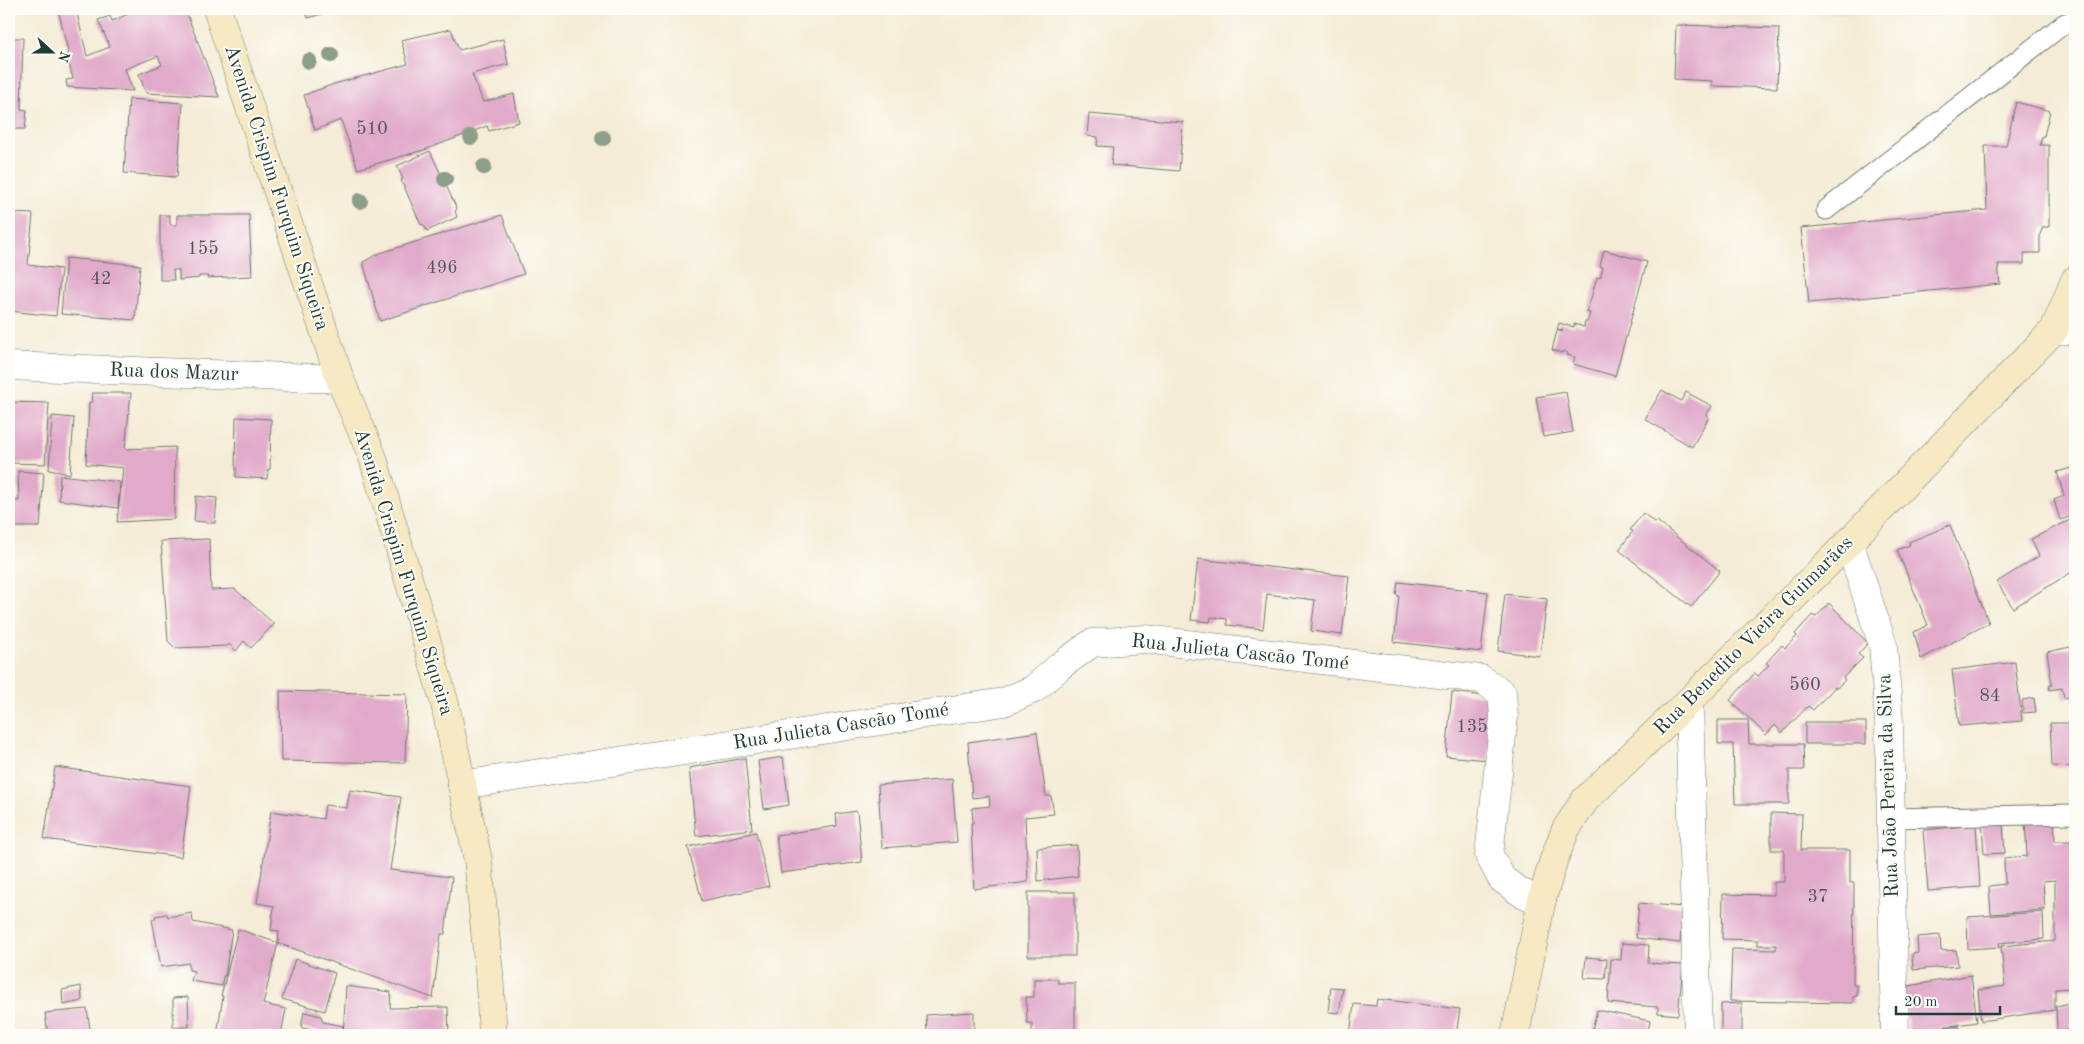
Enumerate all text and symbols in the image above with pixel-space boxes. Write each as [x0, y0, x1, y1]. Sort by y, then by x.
north arrow [28, 28, 78, 78]
street label: Avenida Crispim Furquim Siqueira [220, 43, 332, 333]
text: N [55, 49, 72, 64]
house number: 510 [356, 120, 388, 138]
house number: 155 [187, 240, 219, 258]
house number: 496 [426, 259, 458, 277]
house number: 42 [91, 270, 111, 288]
street label: Rua dos Mazur [109, 361, 239, 385]
street label: Avenida Crispim Furquim Siqueira [350, 426, 456, 718]
street label: Rua Benedito Vieira Guimarães [1651, 533, 1857, 739]
street label: Rua Julieta Cascão Tomé [1130, 632, 1350, 674]
street label: Rua João Pereira da Silva [1875, 674, 1903, 898]
house number: 560 [1789, 676, 1821, 694]
house number: 84 [1980, 687, 2000, 705]
street label: Rua Julieta Cascão Tomé [732, 700, 950, 754]
house number: 135 [1456, 718, 1488, 736]
house number: 37 [1808, 888, 1828, 906]
scale bar [1896, 984, 2000, 1016]
text: 20 m [1904, 995, 1938, 1010]

